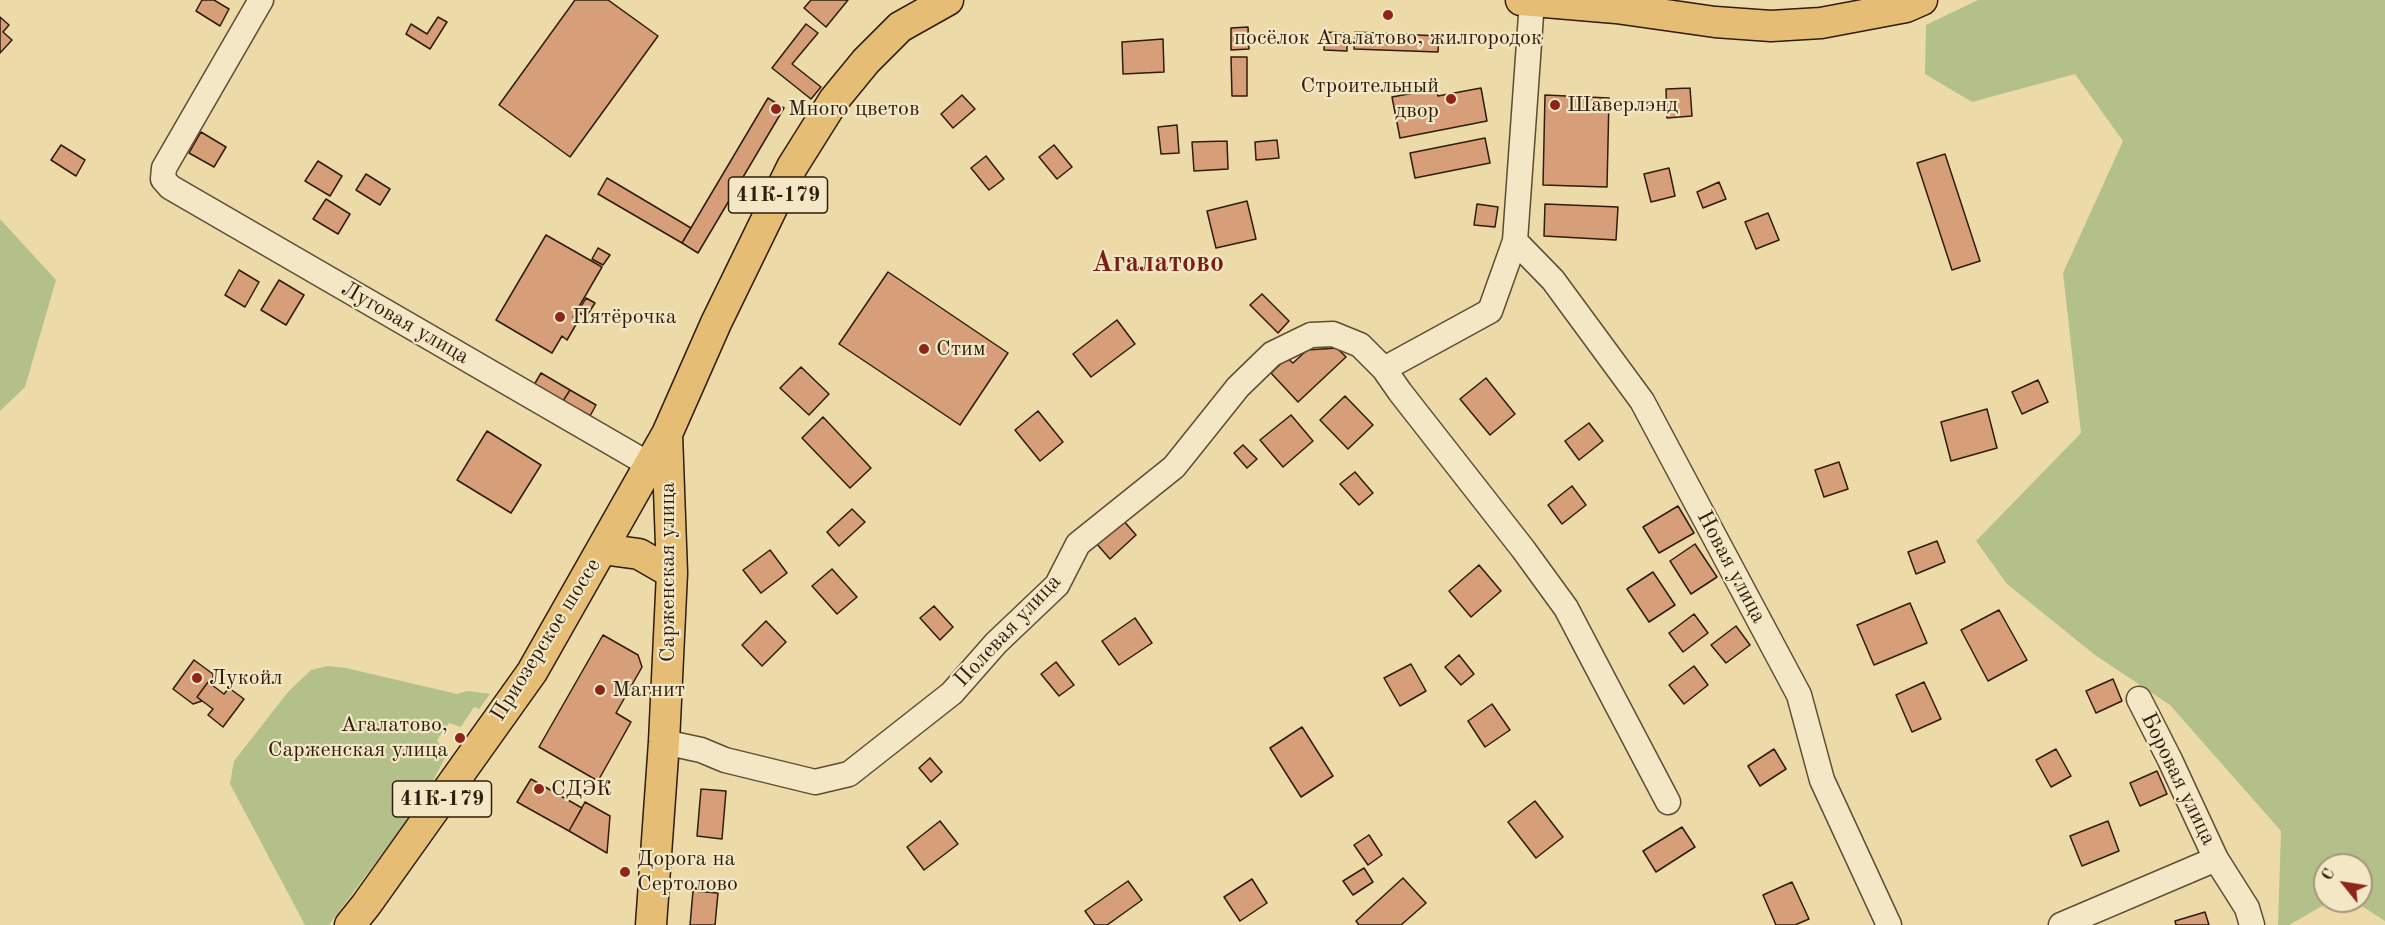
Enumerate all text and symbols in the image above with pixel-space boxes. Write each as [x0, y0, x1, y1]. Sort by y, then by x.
marker: посёлок Агалатово, жилгородок [1381, 8, 1395, 22]
place label: посёлок Агалатово, жилгородок [1234, 25, 1542, 51]
place label: Строительный двор [1301, 73, 1439, 124]
marker: Строительный двор [1444, 92, 1458, 106]
place label: Шаверлэнд [1567, 92, 1678, 118]
place label: Много цветов [788, 96, 920, 122]
marker: Шаверлэнд [1548, 98, 1562, 112]
marker: Много цветов [769, 102, 783, 116]
road number: 41К-179 [728, 177, 828, 213]
district label: Агалатово [1092, 247, 1224, 281]
street label: Луговая улица [336, 276, 474, 370]
place label: Пятёрочка [572, 304, 676, 330]
marker: Пятёрочка [553, 310, 567, 324]
place label: Стим [936, 336, 986, 362]
marker: Стим [917, 342, 931, 356]
street label: Сарженская улица [655, 482, 681, 662]
street label: Новая улица [1690, 506, 1772, 628]
street label: Приозерское шоссе [485, 554, 607, 726]
street label: Полевая улица [949, 569, 1067, 693]
place label: Лукойл [209, 665, 283, 691]
marker: Лукойл [190, 671, 204, 685]
place label: Магнит [612, 677, 685, 703]
marker: Магнит [593, 683, 607, 697]
street label: Боровая улица [2135, 708, 2221, 850]
place label: Агалатово, Сарженская улица [268, 712, 448, 764]
marker: Агалатово, Сарженская улица [453, 731, 467, 745]
place label: СДЭК [551, 776, 612, 802]
road number: 41К-179 [392, 781, 492, 817]
marker: СДЭК [532, 782, 546, 796]
place label: Дорога на Сертолово [637, 846, 738, 897]
north arrow [2313, 853, 2373, 913]
marker: Дорога на Сертолово [618, 865, 632, 879]
text: С [2320, 866, 2339, 884]

